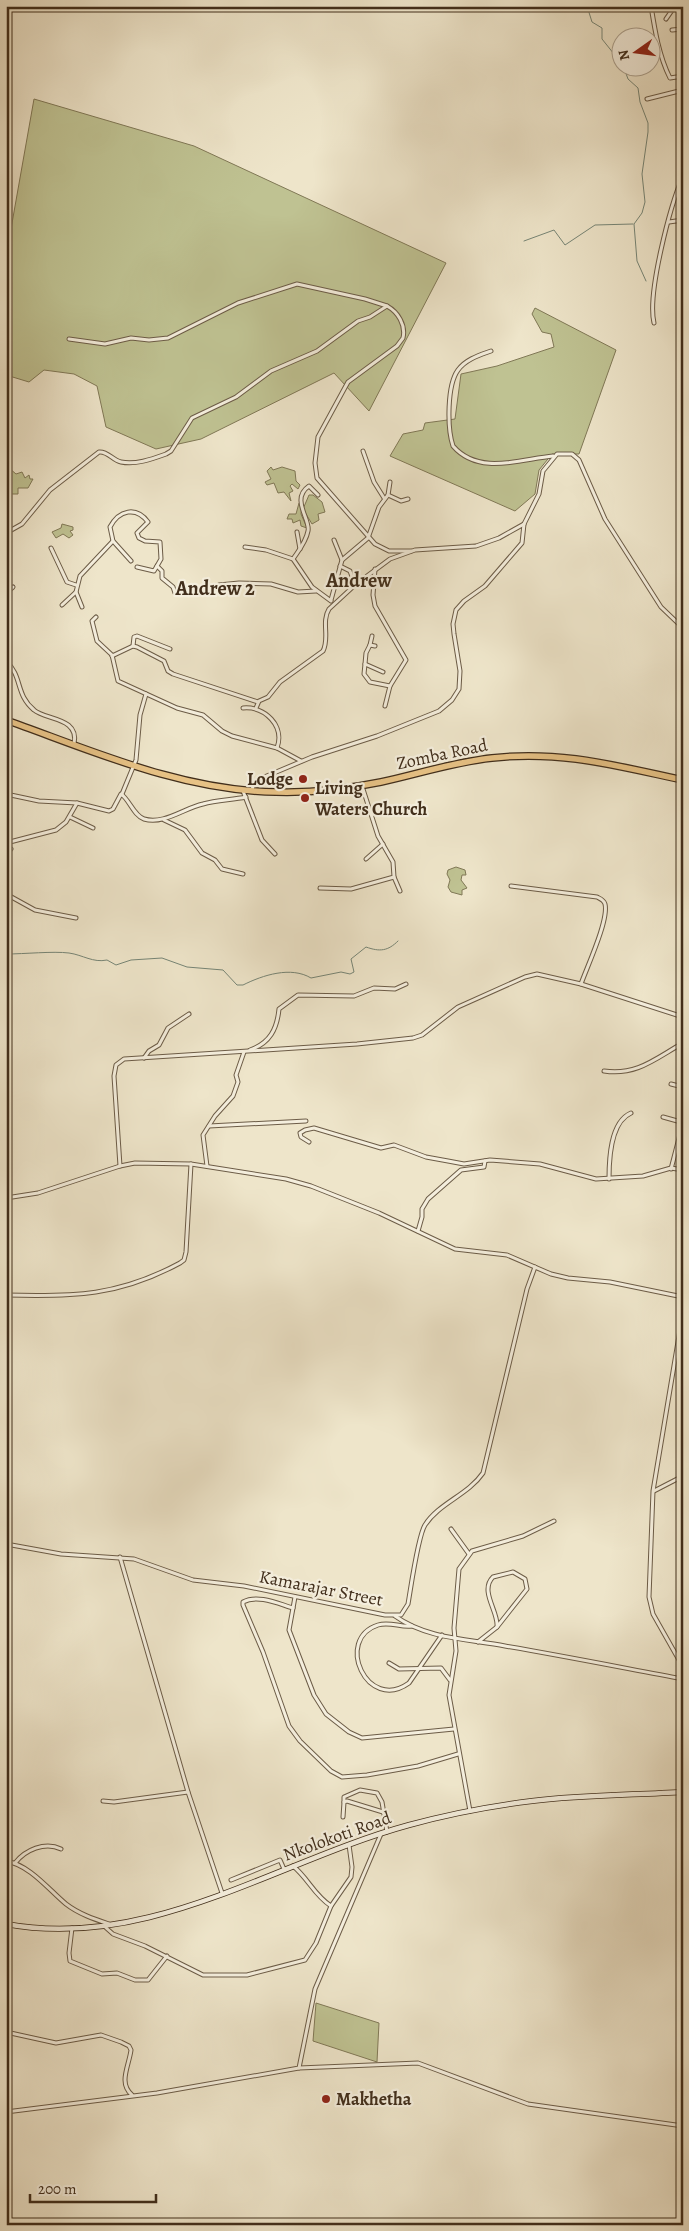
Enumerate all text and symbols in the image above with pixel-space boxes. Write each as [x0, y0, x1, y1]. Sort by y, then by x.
north arrow [612, 28, 662, 78]
text: N [613, 48, 634, 62]
district label: Andrew [325, 567, 392, 594]
district label: Andrew 2 [174, 575, 255, 602]
street label: Zomba Road [394, 733, 490, 775]
place label: Lodge [247, 767, 293, 791]
marker: Lodge [297, 773, 309, 785]
place label: Living Waters Church [314, 776, 428, 821]
marker: Living Waters Church [299, 792, 311, 804]
street label: Kamarajar Street [257, 1564, 385, 1612]
street label: Nkolokoti Road [280, 1805, 395, 1867]
place label: Makhetha [336, 2087, 412, 2111]
marker: Makhetha [320, 2093, 332, 2105]
scale bar [30, 2171, 156, 2203]
text: 200 m [38, 2179, 77, 2199]

